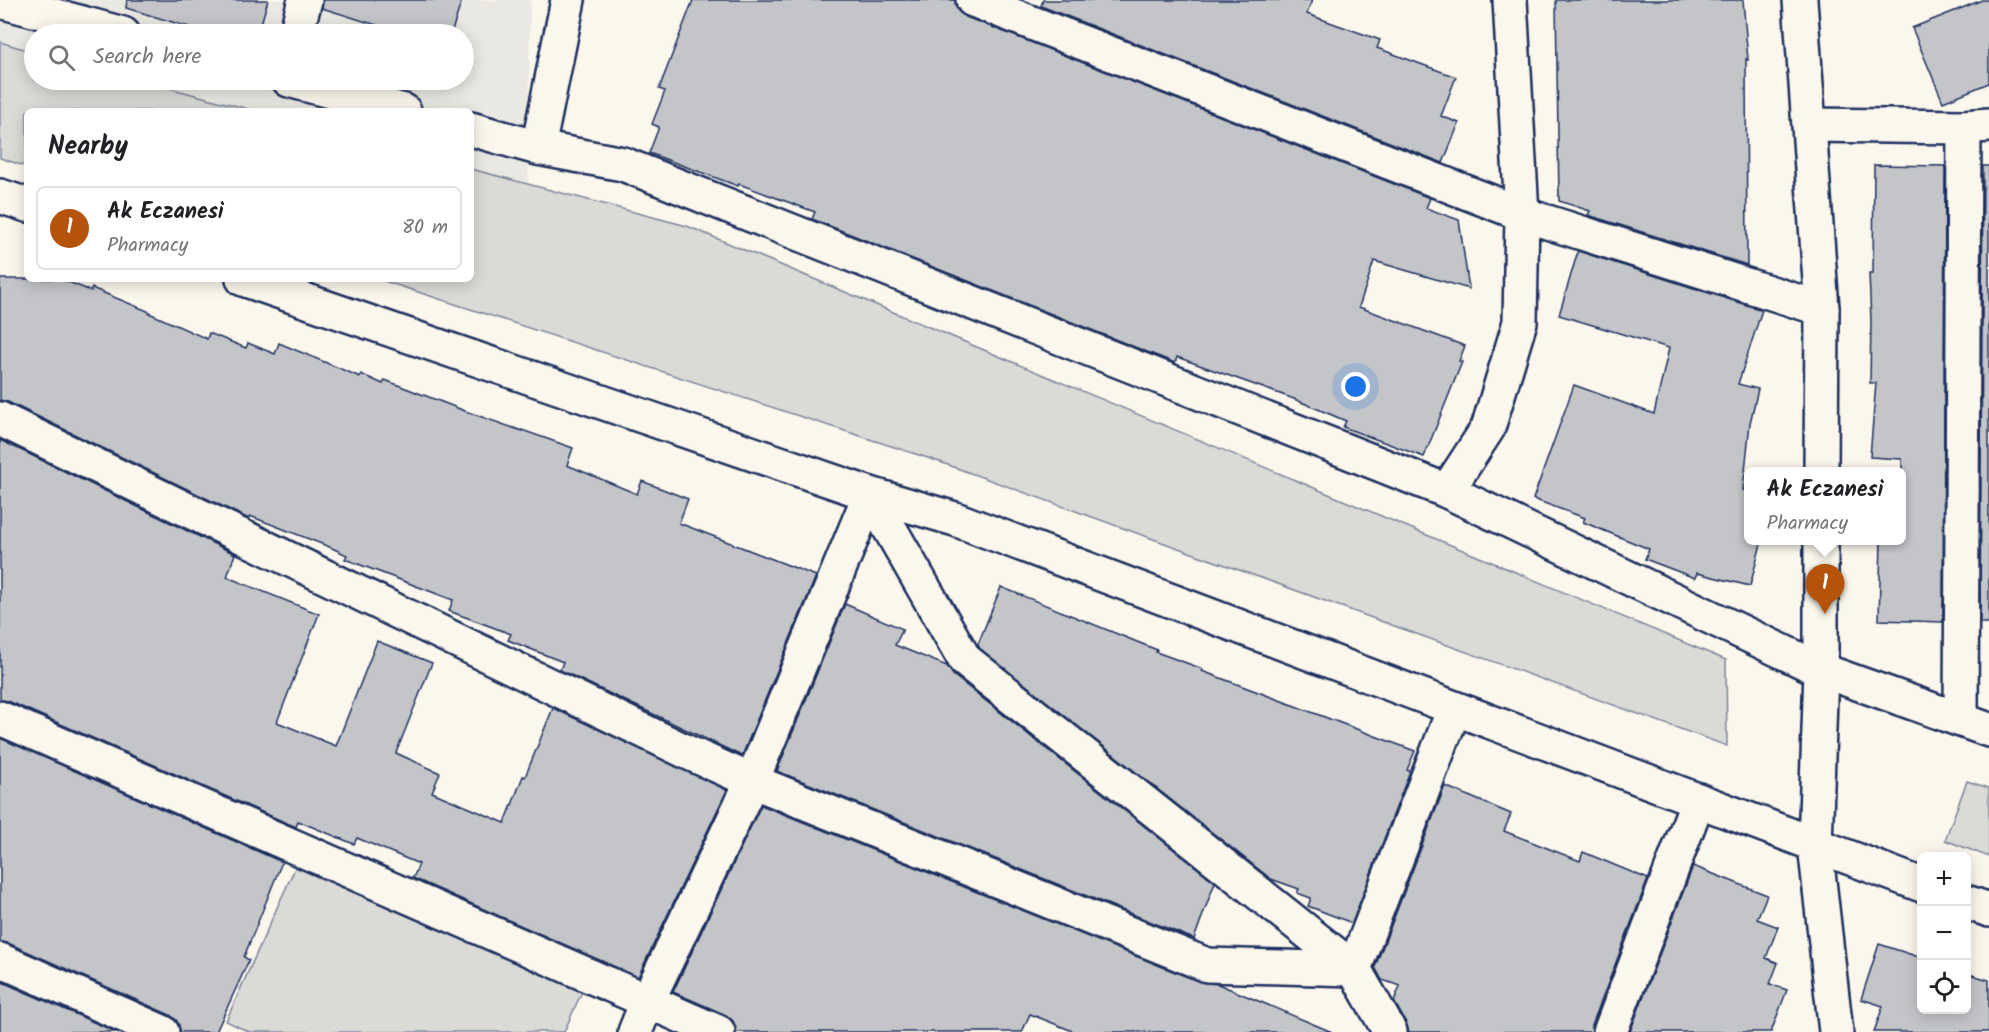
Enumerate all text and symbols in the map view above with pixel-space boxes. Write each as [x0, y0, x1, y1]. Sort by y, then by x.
search box [24, 24, 474, 90]
text: Search here [93, 40, 201, 75]
icon: search [45, 41, 78, 74]
text: Nearby [48, 126, 128, 168]
text: Ak Eczanesi [107, 195, 224, 230]
text: 1 [66, 212, 73, 244]
text: 80 m [402, 212, 448, 244]
text: Pharmacy [107, 230, 188, 262]
your location [1341, 372, 1370, 401]
popup [1744, 467, 1906, 545]
text: Ak Eczanesi [1767, 473, 1883, 508]
text: Pharmacy [1767, 508, 1848, 540]
pin: 1 [1806, 564, 1844, 614]
map controls [1917, 852, 1971, 1014]
button: + [1917, 852, 1971, 906]
button: − [1917, 906, 1971, 960]
button: locate [1917, 960, 1971, 1014]

